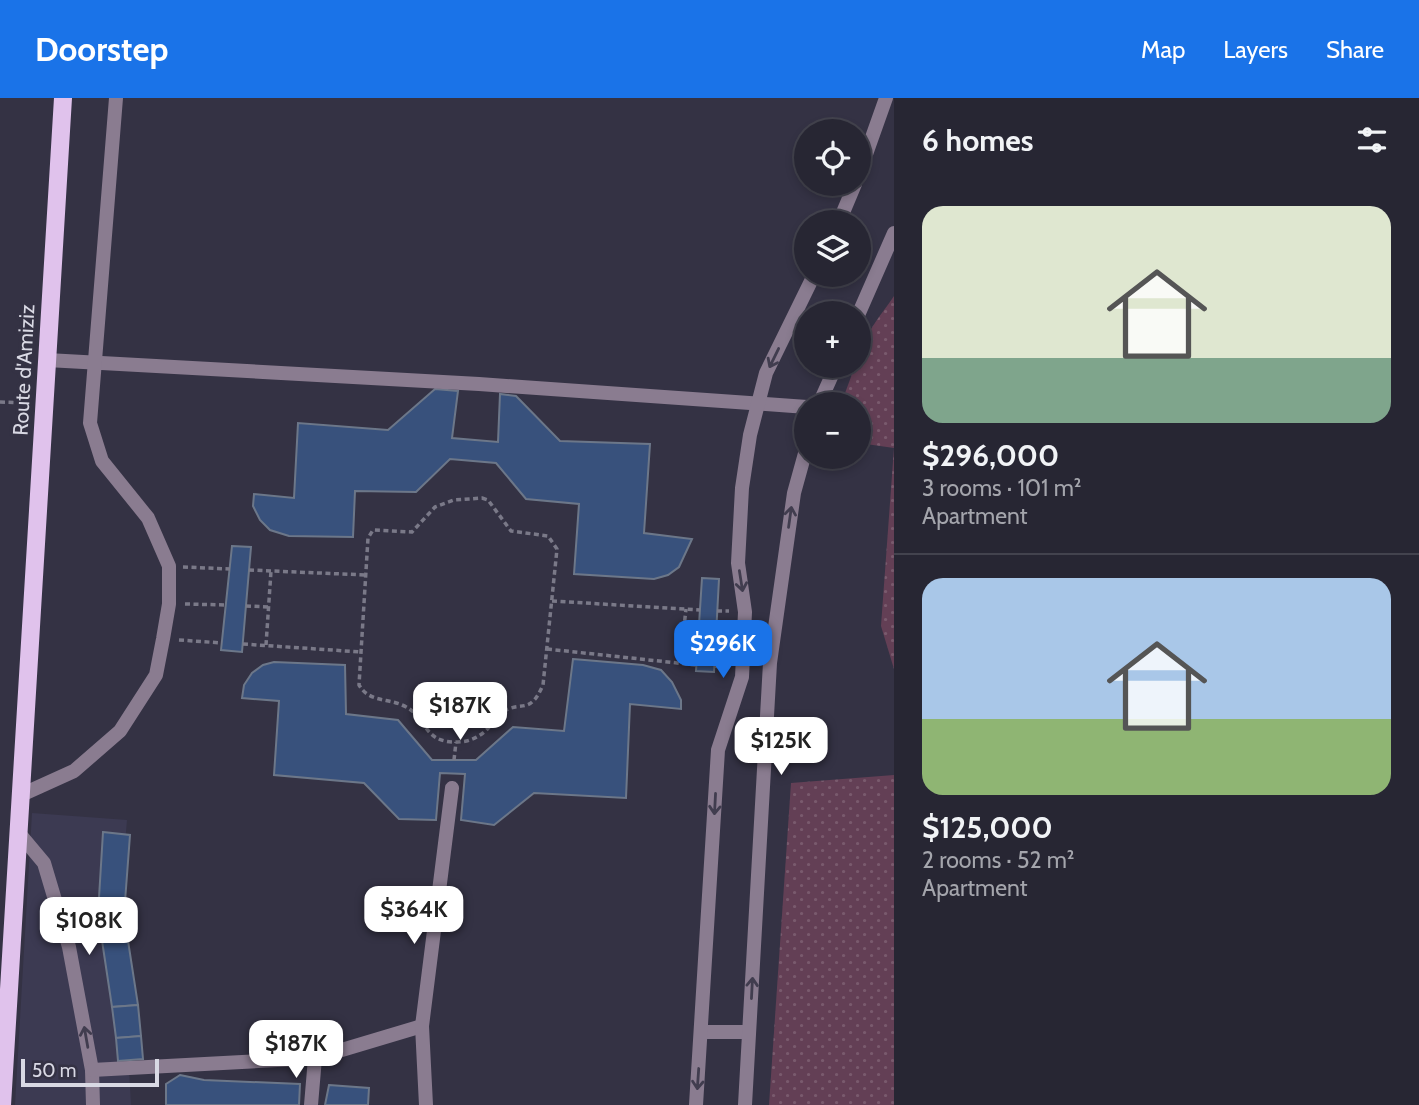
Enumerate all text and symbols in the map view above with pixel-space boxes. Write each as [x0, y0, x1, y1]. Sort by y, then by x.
text: Doorstep [35, 29, 168, 69]
text: Map [1141, 35, 1185, 64]
text: Layers [1223, 35, 1288, 64]
text: Share [1326, 35, 1384, 64]
map controls [794, 119, 871, 469]
button: locate [794, 119, 871, 196]
icon: filters [1353, 121, 1391, 159]
text: 6 homes [922, 122, 1033, 159]
button: layers [794, 210, 871, 287]
icon: home [1094, 251, 1220, 377]
button: + [794, 301, 871, 378]
street label: Route d'Amiziz [8, 303, 39, 436]
one-way arrow [766, 347, 780, 368]
button: − [794, 392, 871, 469]
text: $296,000 [922, 437, 1059, 474]
text: 3 rooms · 101 m² [922, 474, 1081, 502]
text: Apartment [922, 502, 1027, 530]
one-way arrow [784, 507, 797, 529]
one-way arrow [735, 569, 748, 592]
pin: $296K [674, 620, 772, 680]
icon: home [1094, 623, 1220, 749]
text: $296K [690, 629, 756, 657]
pin: $187K [411, 682, 509, 742]
text: $187K [429, 691, 491, 719]
pin: $125K [732, 718, 830, 777]
text: $125K [751, 726, 811, 754]
one-way arrow [708, 792, 721, 814]
text: $125,000 [922, 809, 1053, 846]
text: 2 rooms · 52 m² [922, 846, 1075, 874]
text: Apartment [922, 874, 1027, 902]
pin: $364K [365, 886, 463, 946]
text: $364K [380, 895, 448, 923]
pin: $108K [40, 898, 138, 957]
text: $108K [56, 906, 122, 934]
one-way arrow [745, 977, 758, 1000]
pin: $187K [247, 1020, 345, 1080]
one-way arrow [78, 1026, 92, 1049]
text: $187K [265, 1029, 327, 1057]
scale bar [21, 1056, 159, 1088]
text: 50 m [32, 1059, 76, 1082]
one-way arrow [691, 1068, 704, 1090]

